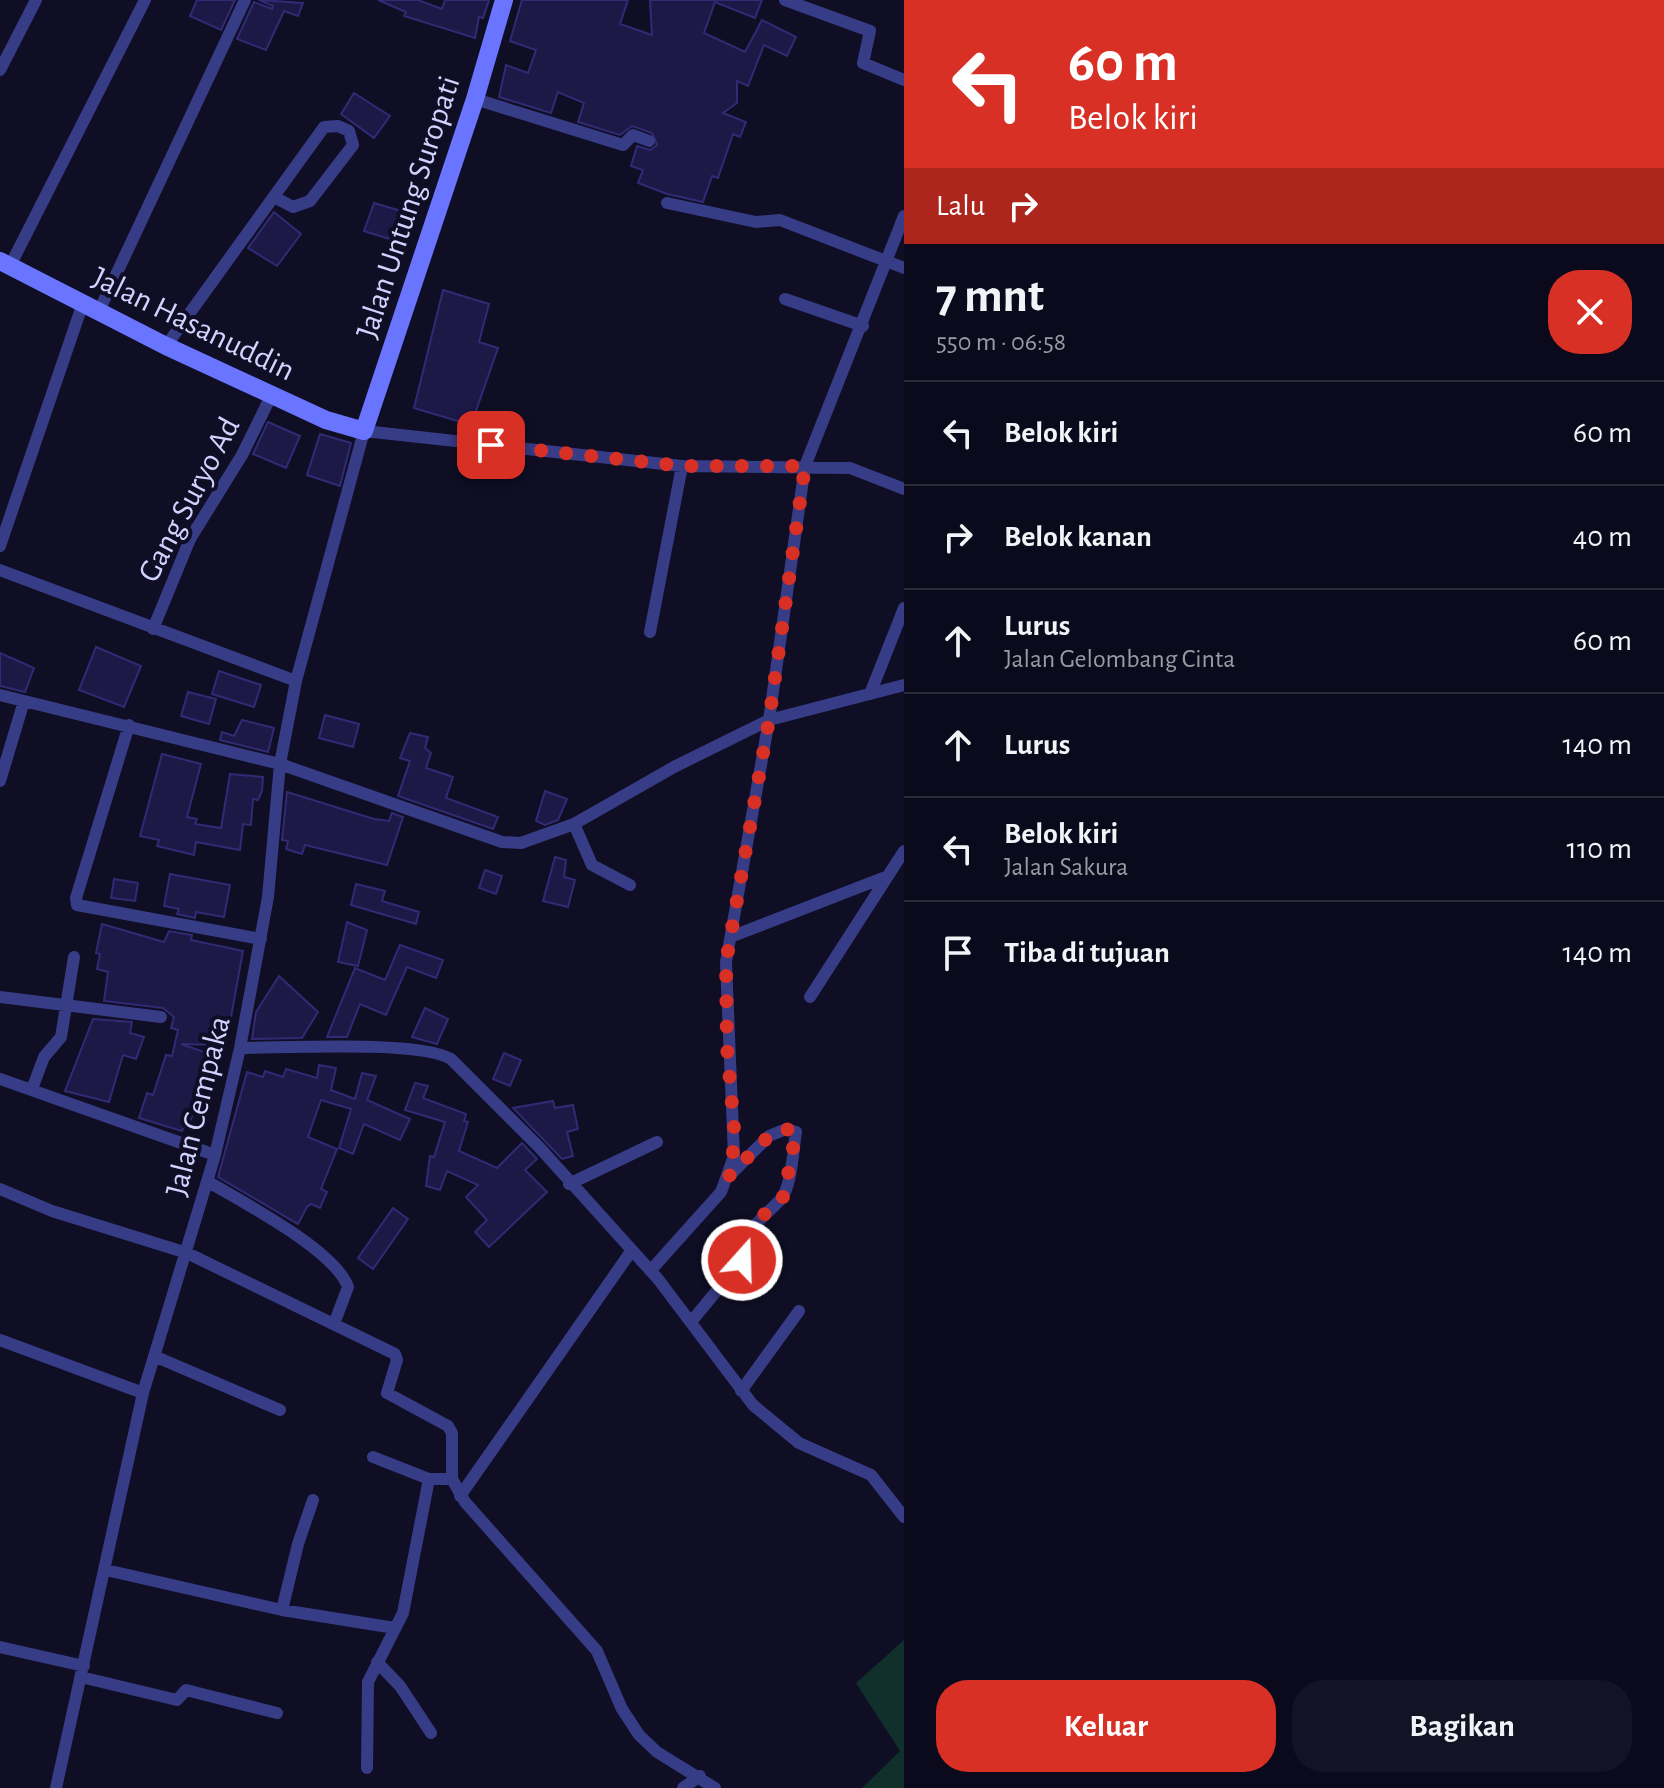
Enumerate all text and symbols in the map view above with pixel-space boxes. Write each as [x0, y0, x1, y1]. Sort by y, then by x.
icon: left [936, 32, 1040, 136]
text: 60 m [1068, 35, 1178, 91]
street label: Jalan Untung Suropati [350, 72, 465, 342]
text: Belok kiri [1068, 100, 1198, 136]
icon: right [1001, 184, 1045, 228]
text: Lalu [936, 191, 985, 221]
street label: Jalan Hasanuddin [87, 261, 300, 387]
button: close [1548, 270, 1632, 354]
text: 7 mnt [936, 273, 1044, 321]
text: 550 m · 06:58 [936, 329, 1066, 355]
pin [457, 411, 525, 479]
icon: left [936, 411, 980, 455]
street label: Gang Suryo Ad [132, 412, 246, 587]
text: Belok kiri [1004, 418, 1118, 448]
text: 60 m [1573, 418, 1632, 448]
icon: arrive [469, 423, 513, 467]
icon: right [936, 515, 980, 559]
text: Belok kanan [1004, 522, 1152, 552]
text: 40 m [1573, 522, 1632, 552]
text: Lurus [1004, 611, 1070, 641]
icon: ahead [936, 619, 980, 663]
text: 60 m [1573, 626, 1632, 656]
text: Jalan Gelombang Cinta [1004, 646, 1235, 672]
icon: ahead [936, 723, 980, 767]
text: Lurus [1004, 730, 1070, 760]
text: 140 m [1562, 730, 1632, 760]
text: Belok kiri [1004, 819, 1118, 849]
icon: left [936, 827, 980, 871]
text: 110 m [1567, 834, 1632, 864]
text: Jalan Sakura [1004, 854, 1128, 880]
icon: arrive [936, 931, 980, 975]
text: Tiba di tujuan [1004, 938, 1170, 968]
text: 140 m [1562, 938, 1632, 968]
street label: Jalan Cempaka [160, 1013, 236, 1200]
position arrow [700, 1218, 784, 1302]
button: Keluar [936, 1680, 1276, 1772]
button: Bagikan [1292, 1680, 1632, 1772]

